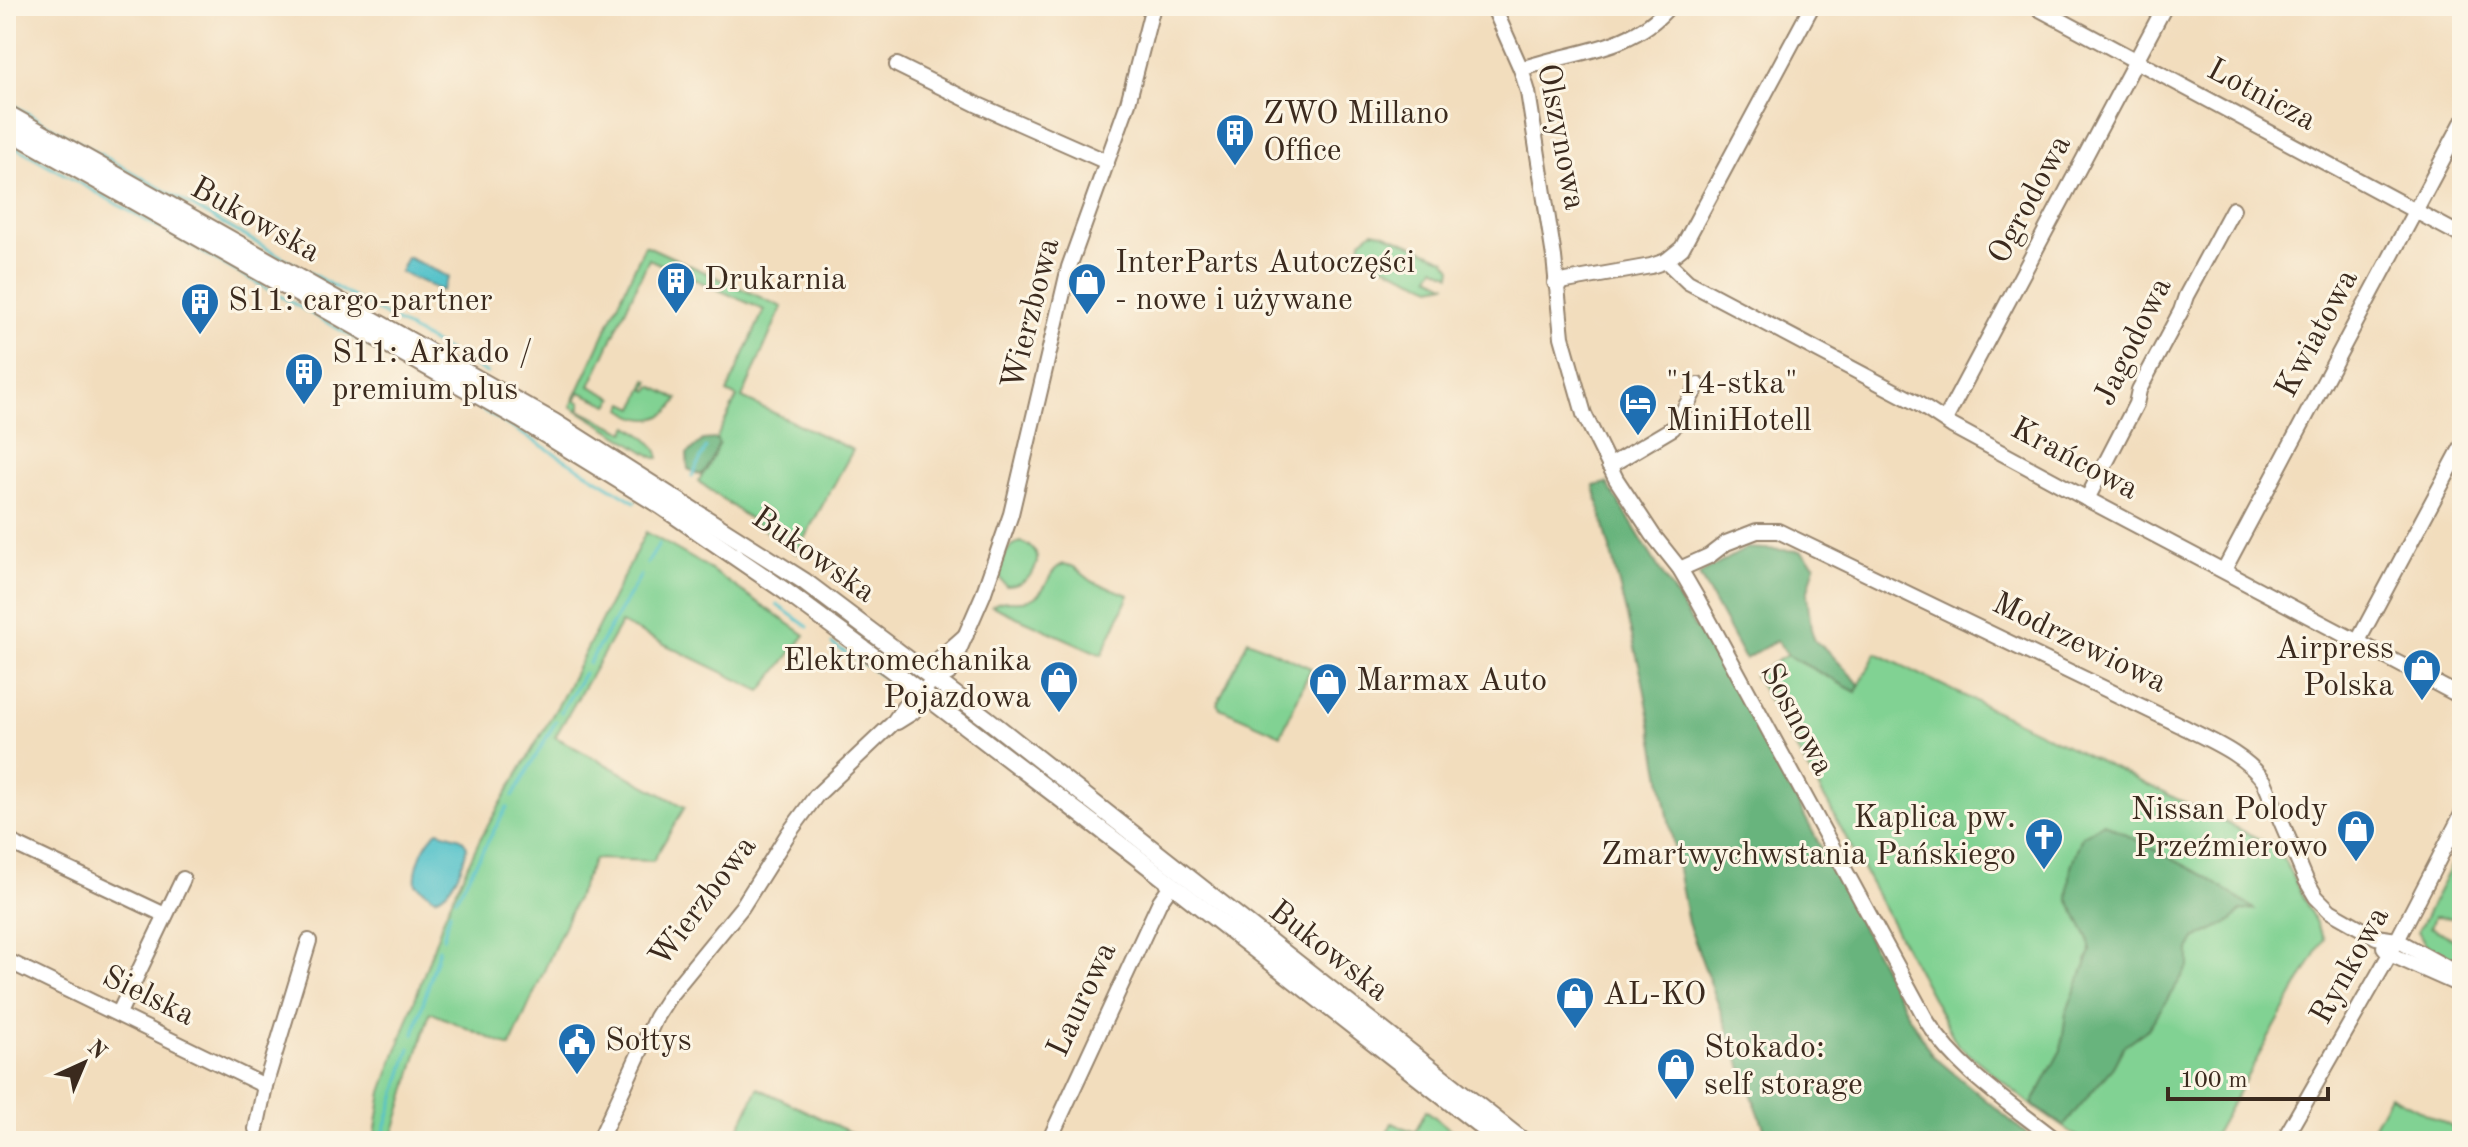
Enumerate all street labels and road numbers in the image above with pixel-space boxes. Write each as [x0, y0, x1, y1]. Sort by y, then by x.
street label: Lotnicza [2201, 54, 2321, 138]
street label: Olszynowa [1530, 61, 1590, 213]
street label: Ogrodowa [1984, 130, 2078, 269]
street label: Bukowska [185, 173, 325, 270]
street label: Wierzbowa [998, 235, 1066, 393]
street label: Kwiatowa [2271, 265, 2365, 403]
street label: Jagodowa [2089, 273, 2179, 411]
street label: Krańcowa [2005, 413, 2143, 507]
street label: Bukowska [746, 502, 881, 610]
street label: Modrzewiowa [1987, 588, 2171, 700]
street label: Sosnowa [1753, 659, 1839, 781]
street label: Wierzbowa [645, 830, 763, 973]
street label: Bukowska [1262, 896, 1394, 1009]
street label: Rynkowa [2306, 902, 2396, 1030]
street label: Laurowa [1043, 938, 1123, 1062]
street label: Sielska [97, 961, 199, 1033]

